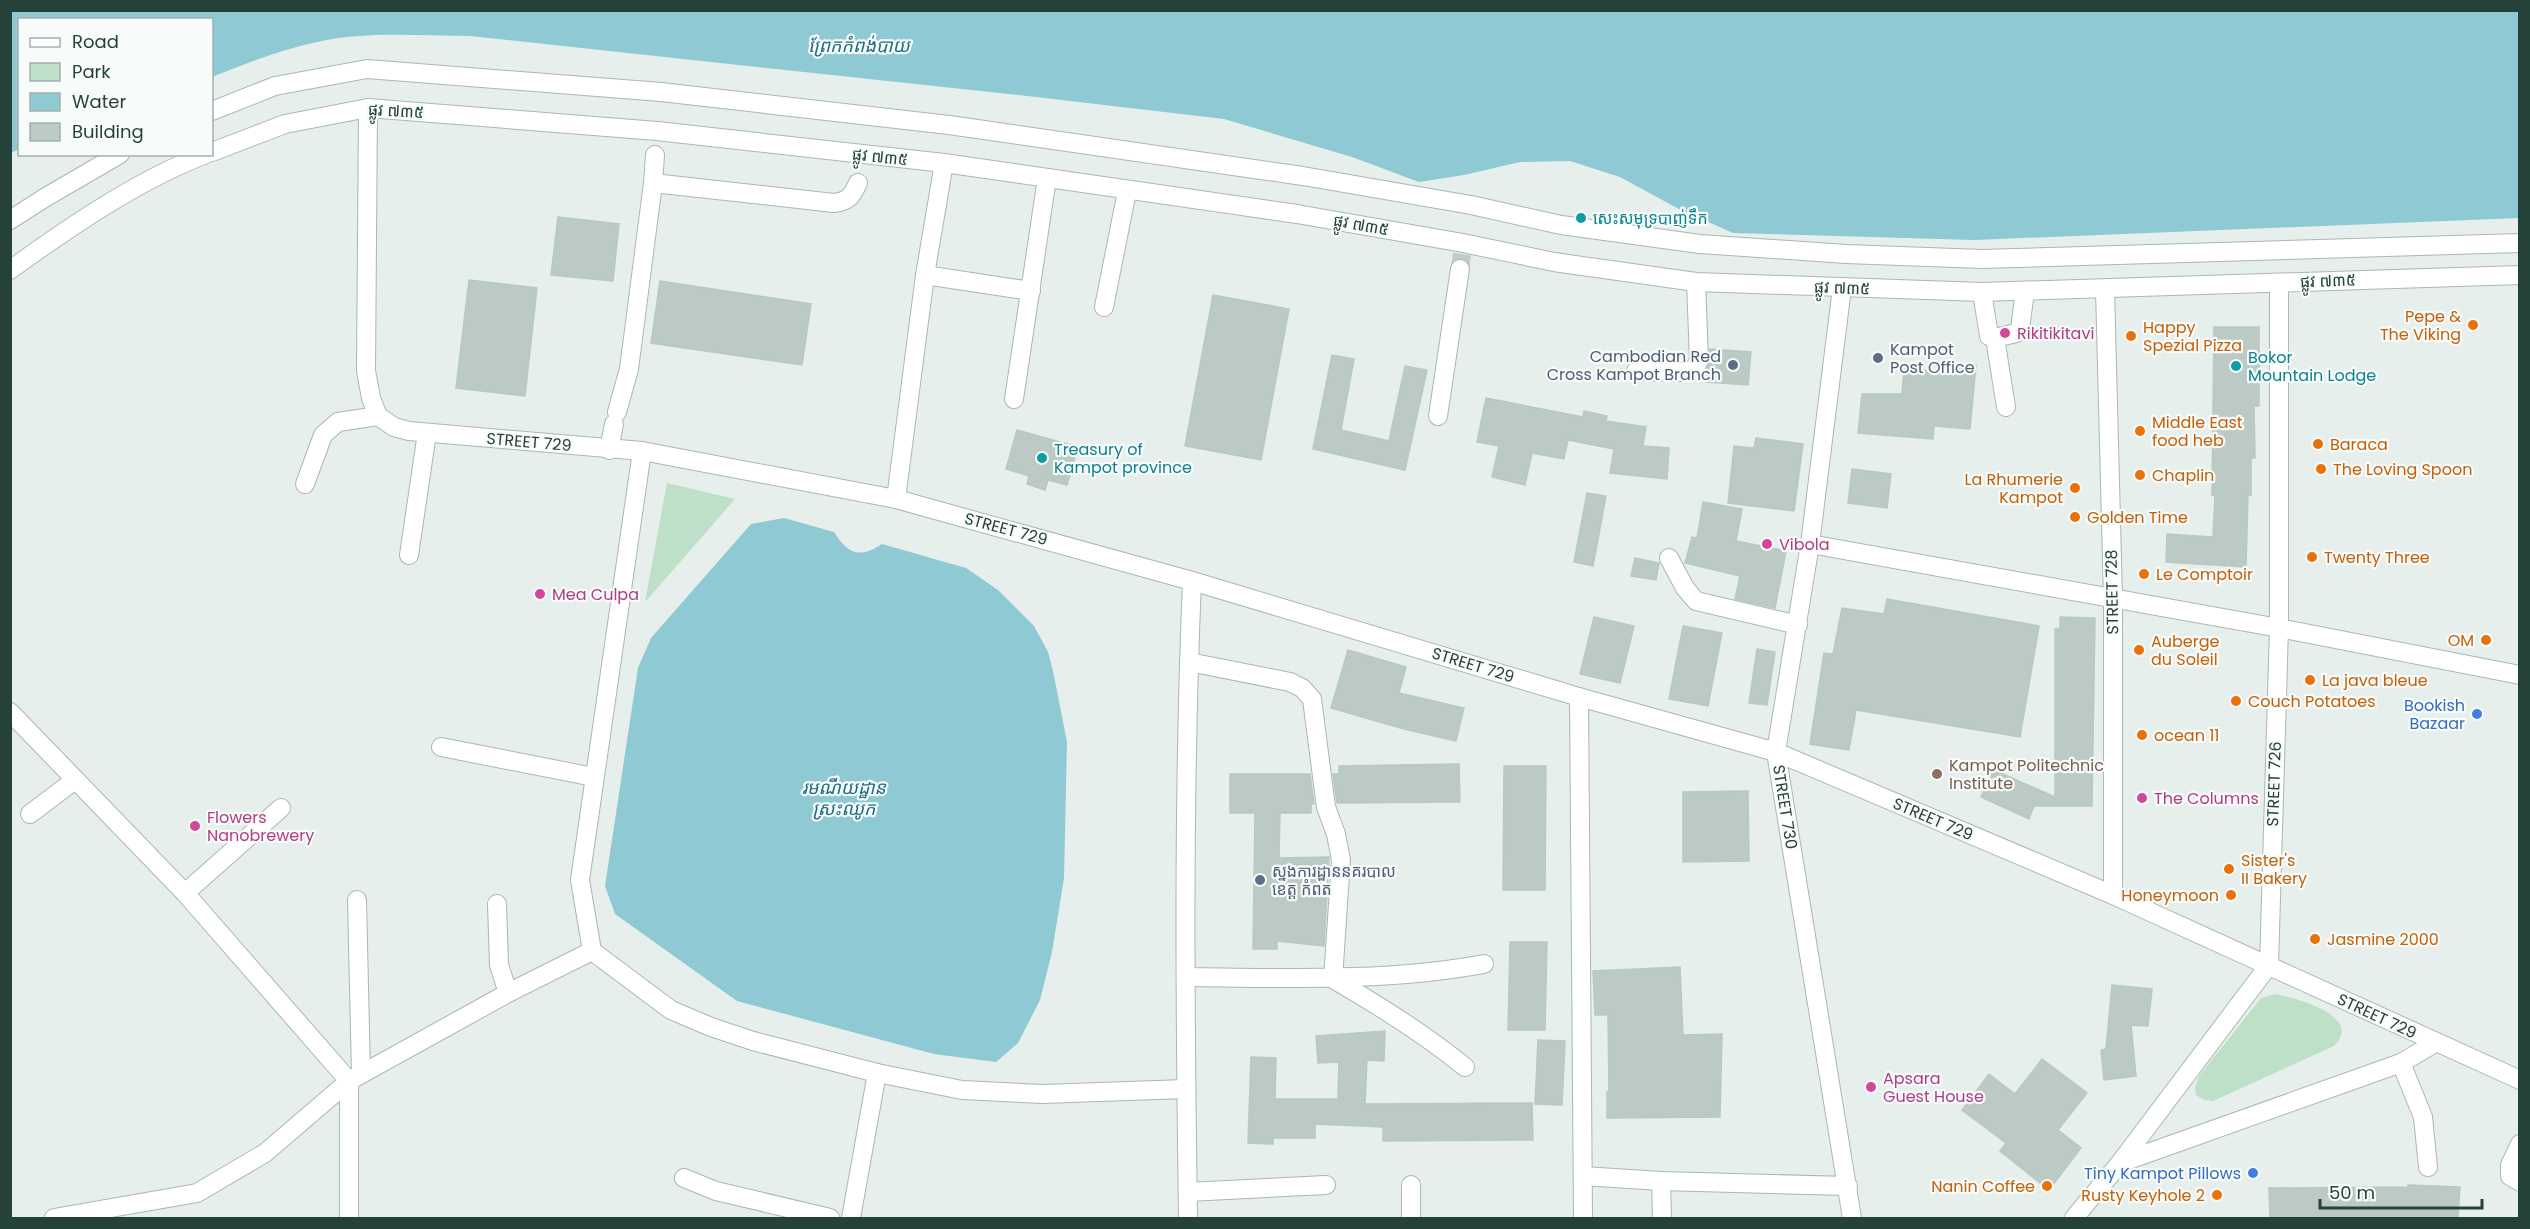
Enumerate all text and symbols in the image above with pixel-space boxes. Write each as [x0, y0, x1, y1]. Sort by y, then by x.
legend [18, 18, 213, 156]
text: Road [72, 29, 119, 54]
water label: ព្រែកកំពង់បាយ [808, 33, 911, 58]
text: Park [72, 59, 111, 84]
text: Water [72, 89, 126, 114]
street label: ផ្លូវ ៧៣៥ [367, 98, 425, 127]
text: Building [72, 119, 144, 144]
street label: ផ្លូវ ៧៣៥ [851, 143, 909, 174]
place label: សេះសមុទ្របាញ់ទឹក [1593, 207, 1708, 230]
street label: ផ្លូវ ៧៣៥ [1331, 209, 1391, 244]
marker: សេះសមុទ្របាញ់ទឹក [1574, 211, 1588, 225]
street label: ផ្លូវ ៧៣៥ [2300, 269, 2357, 296]
street label: ផ្លូវ ៧៣៥ [1813, 276, 1870, 303]
place label: Pepe & The Viking [2380, 305, 2461, 346]
place label: Happy Spezial Pizza [2143, 316, 2242, 357]
marker: Pepe & The Viking [2466, 318, 2480, 332]
place label: Rikitikitavi [2017, 322, 2094, 345]
marker: Rikitikitavi [1998, 326, 2012, 340]
marker: Happy Spezial Pizza [2124, 329, 2138, 343]
place label: Kampot Post Office [1890, 338, 1975, 379]
place label: Cambodian Red Cross Kampot Branch [1547, 345, 1721, 386]
place label: Bokor Mountain Lodge [2248, 346, 2376, 387]
marker: Kampot Post Office [1871, 351, 1885, 365]
marker: Cambodian Red Cross Kampot Branch [1726, 358, 1740, 372]
marker: Bokor Mountain Lodge [2229, 359, 2243, 373]
place label: Middle East food heb [2152, 411, 2243, 452]
marker: Middle East food heb [2133, 424, 2147, 438]
street label: STREET 729 [486, 427, 572, 457]
place label: Baraca [2330, 433, 2388, 456]
marker: Baraca [2311, 437, 2325, 451]
place label: Treasury of Kampot province [1054, 438, 1192, 479]
marker: Treasury of Kampot province [1035, 451, 1049, 465]
place label: The Loving Spoon [2333, 458, 2472, 481]
marker: The Loving Spoon [2314, 462, 2328, 476]
place label: Chaplin [2152, 464, 2214, 487]
place label: La Rhumerie Kampot [1965, 468, 2063, 509]
marker: Chaplin [2133, 468, 2147, 482]
marker: La Rhumerie Kampot [2068, 481, 2082, 495]
place label: Golden Time [2087, 506, 2188, 529]
street label: STREET 729 [962, 507, 1050, 551]
marker: Golden Time [2068, 510, 2082, 524]
place label: Vibola [1779, 533, 1830, 556]
marker: Vibola [1760, 537, 1774, 551]
place label: Twenty Three [2324, 546, 2430, 569]
street label: STREET 728 [2100, 549, 2124, 635]
marker: Twenty Three [2305, 550, 2319, 564]
place label: Le Comptoir [2156, 563, 2253, 586]
marker: Le Comptoir [2137, 567, 2151, 581]
place label: Mea Culpa [552, 583, 639, 606]
marker: Mea Culpa [533, 587, 547, 601]
place label: OM [2448, 629, 2474, 652]
place label: Auberge du Soleil [2151, 630, 2220, 671]
marker: OM [2479, 633, 2493, 647]
street label: STREET 729 [1429, 642, 1517, 688]
marker: Auberge du Soleil [2132, 643, 2146, 657]
place label: La java bleue [2322, 669, 2428, 692]
marker: La java bleue [2303, 673, 2317, 687]
place label: Couch Potatoes [2248, 690, 2376, 713]
marker: Couch Potatoes [2229, 694, 2243, 708]
place label: Bookish Bazaar [2404, 694, 2465, 735]
marker: Bookish Bazaar [2470, 707, 2484, 721]
place label: ocean 11 [2154, 724, 2219, 747]
marker: ocean 11 [2135, 728, 2149, 742]
street label: STREET 726 [2261, 741, 2287, 827]
place label: Kampot Politechnic Institute [1949, 754, 2104, 795]
street label: STREET 730 [1767, 763, 1803, 851]
marker: Kampot Politechnic Institute [1930, 767, 1944, 781]
water label: រមណីយដ្ឋាន ស្រះឈូក [802, 775, 887, 821]
place label: The Columns [2154, 787, 2259, 810]
marker: The Columns [2135, 791, 2149, 805]
street label: STREET 729 [1889, 792, 1977, 846]
place label: Flowers Nanobrewery [207, 806, 314, 847]
marker: Flowers Nanobrewery [188, 819, 202, 833]
place label: Sister's II Bakery [2241, 849, 2307, 890]
place label: ស្នងការដ្ឋាននគរបាល ខេត្ត កំពត [1272, 860, 1396, 901]
marker: Sister's II Bakery [2222, 862, 2236, 876]
marker: ស្នងការដ្ឋាននគរបាល ខេត្ត កំពត [1253, 873, 1267, 887]
place label: Honeymoon [2121, 884, 2219, 907]
marker: Honeymoon [2224, 888, 2238, 902]
place label: Jasmine 2000 [2327, 928, 2439, 951]
marker: Jasmine 2000 [2308, 932, 2322, 946]
street label: STREET 729 [2334, 988, 2420, 1044]
place label: Apsara Guest House [1883, 1067, 1984, 1108]
marker: Apsara Guest House [1864, 1080, 1878, 1094]
place label: Tiny Kampot Pillows [2084, 1162, 2241, 1185]
marker: Tiny Kampot Pillows [2246, 1166, 2260, 1180]
scale bar [2320, 1172, 2482, 1210]
place label: Nanin Coffee [1931, 1175, 2035, 1198]
marker: Nanin Coffee [2040, 1179, 2054, 1193]
text: 50 m [2329, 1180, 2375, 1205]
place label: Rusty Keyhole 2 [2081, 1184, 2205, 1207]
marker: Rusty Keyhole 2 [2210, 1188, 2224, 1202]

